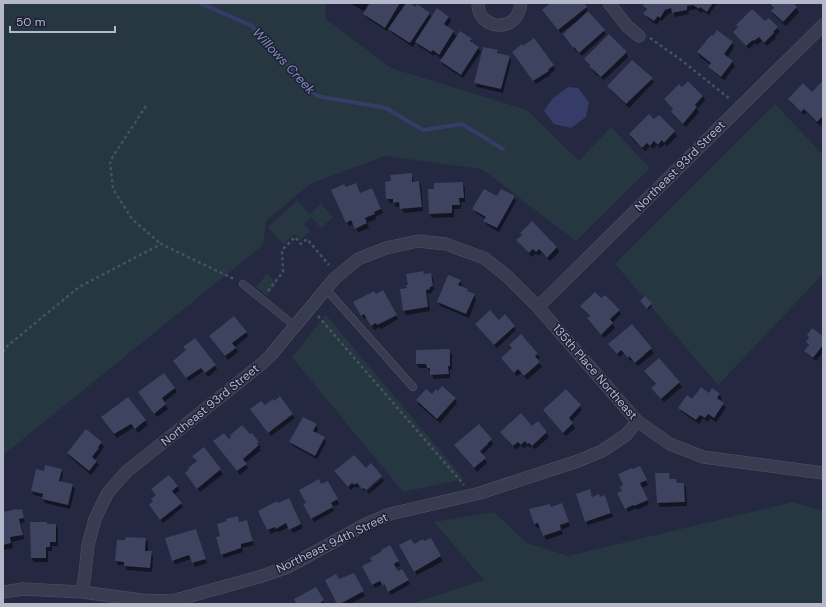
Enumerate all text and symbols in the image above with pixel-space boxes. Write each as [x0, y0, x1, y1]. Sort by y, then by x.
scale bar [10, 8, 115, 34]
text: 50 m [16, 14, 45, 30]
water label: Willows Creek [249, 24, 319, 98]
street label: Northeast 93rd Street [631, 117, 729, 215]
street label: 135th Place Northeast [549, 321, 641, 423]
street label: Northeast 93rd Street [158, 360, 263, 450]
street label: Northeast 94th Street [274, 509, 391, 577]

